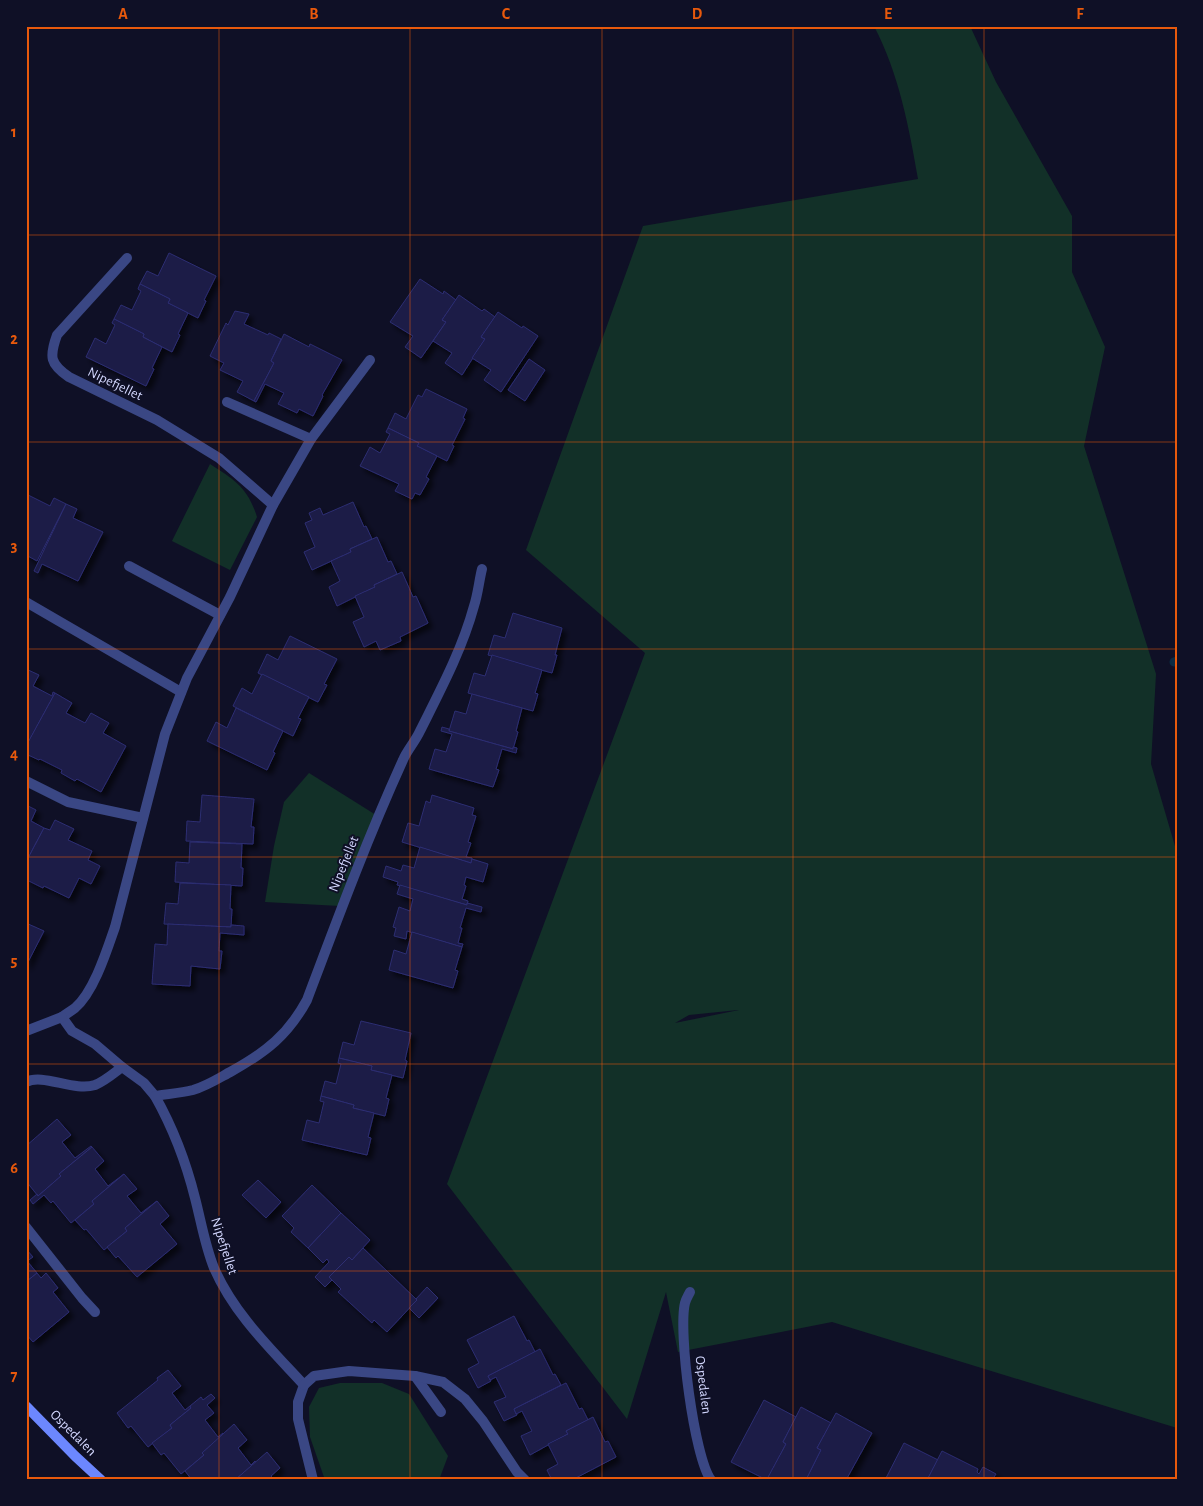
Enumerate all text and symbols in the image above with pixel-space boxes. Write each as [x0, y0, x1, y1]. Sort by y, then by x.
text: A [118, 6, 128, 22]
text: B [309, 6, 319, 22]
text: C [502, 6, 511, 22]
text: D [692, 6, 703, 22]
text: E [884, 6, 892, 22]
text: F [1076, 6, 1084, 22]
text: 1 [11, 124, 17, 140]
text: 2 [10, 331, 18, 347]
street label: Nipefjellet [86, 365, 145, 403]
text: 3 [11, 538, 18, 554]
text: 4 [10, 746, 18, 762]
street label: Nipefjellet [327, 834, 362, 894]
text: 5 [11, 953, 18, 969]
text: 6 [10, 1160, 18, 1176]
street label: Nipefjellet [208, 1216, 240, 1277]
street label: Ospedalen [692, 1355, 714, 1415]
text: 7 [11, 1368, 18, 1384]
street label: Ospedalen [47, 1407, 99, 1459]

